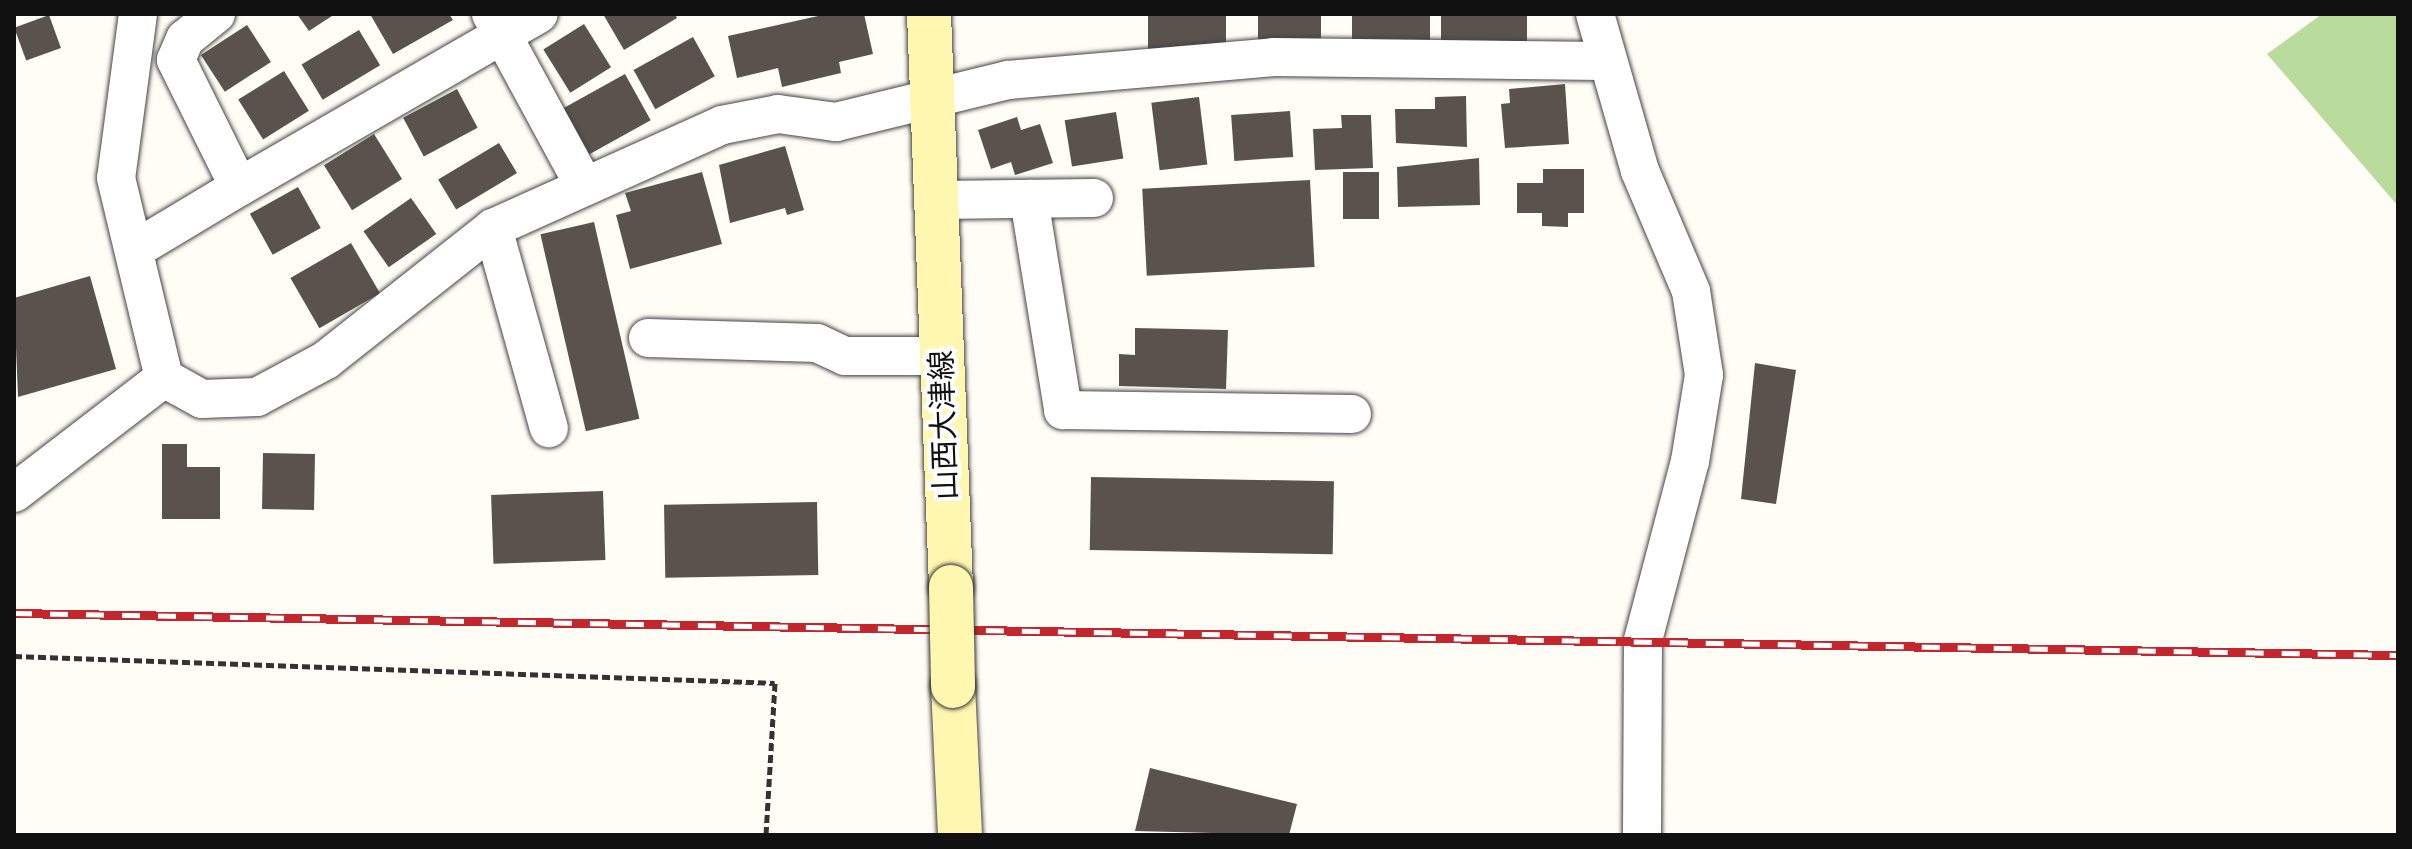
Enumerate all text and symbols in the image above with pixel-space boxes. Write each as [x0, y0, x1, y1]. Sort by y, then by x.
street label: 山西大津線 [924, 349, 966, 501]

